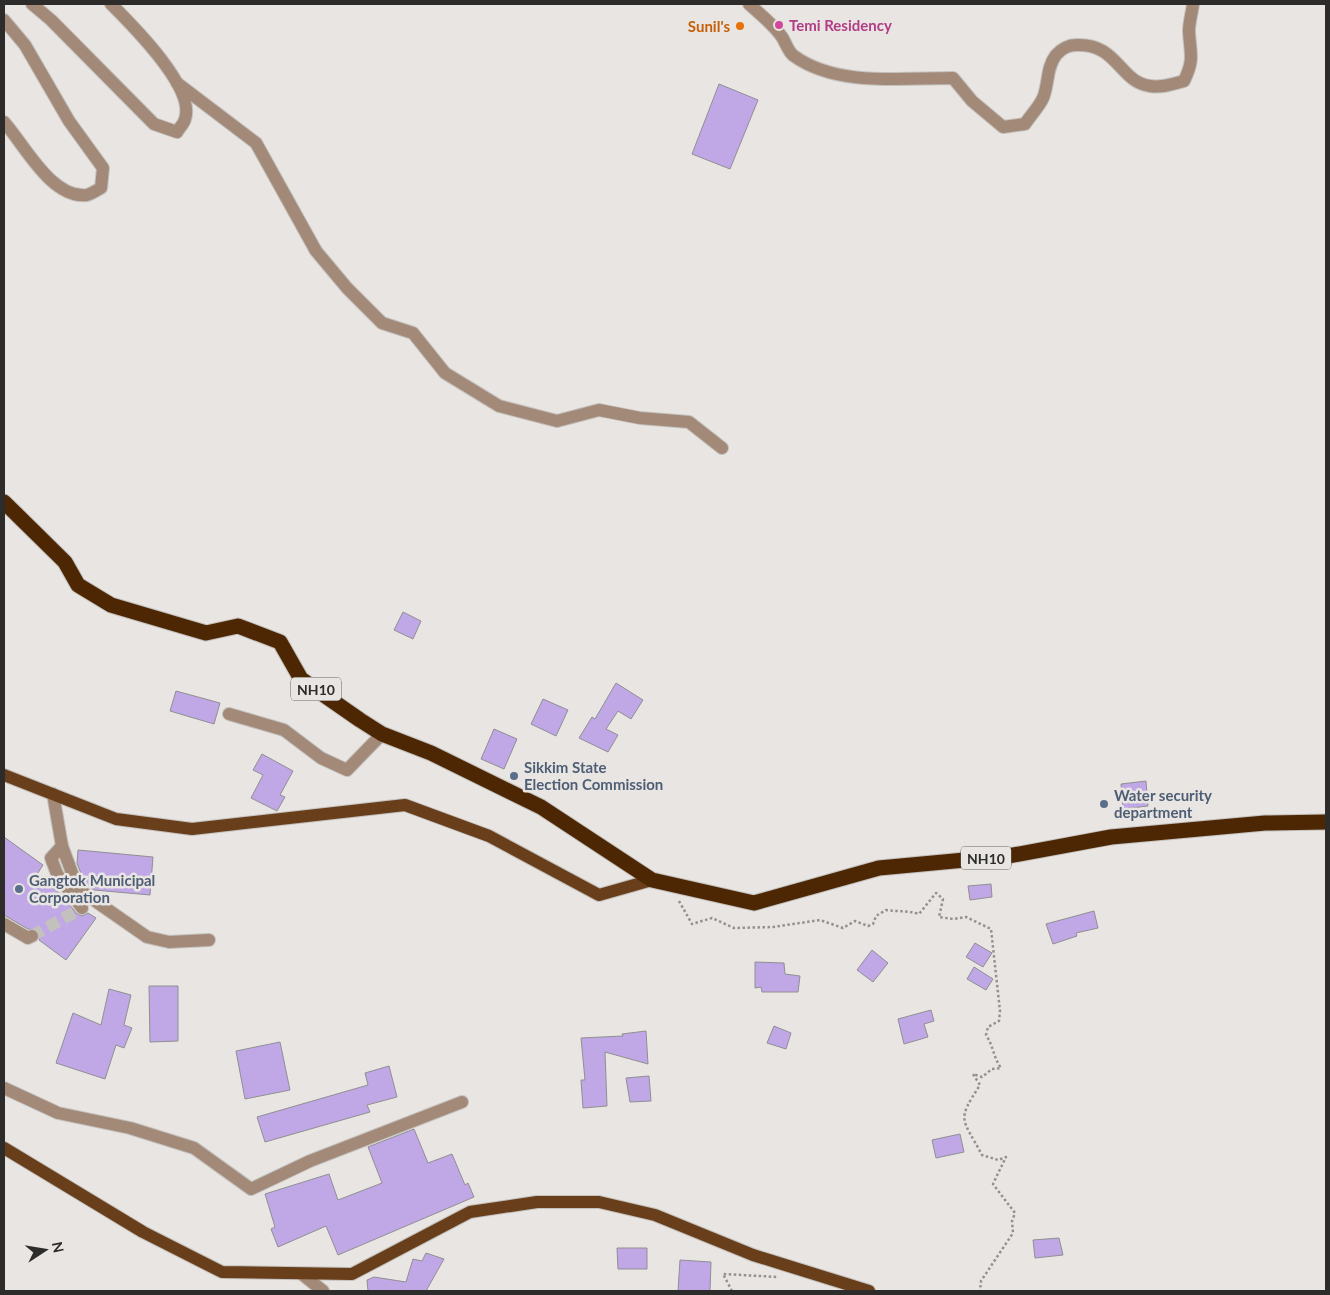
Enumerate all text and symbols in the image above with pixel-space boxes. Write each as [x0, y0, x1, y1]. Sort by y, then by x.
place label: Temi Residency [789, 16, 892, 34]
place label: Sunil's [688, 17, 730, 35]
marker: Temi Residency [773, 19, 785, 31]
marker: Sunil's [734, 20, 746, 32]
road number: NH10 [291, 678, 341, 701]
place label: Sikkim State Election Commission [524, 758, 663, 793]
marker: Sikkim State Election Commission [508, 770, 520, 782]
place label: Water security department [1114, 786, 1212, 821]
marker: Water security department [1098, 798, 1110, 810]
road number: NH10 [961, 846, 1011, 870]
place label: Gangtok Municipal Corporation [29, 871, 155, 906]
marker: Gangtok Municipal Corporation [13, 883, 25, 895]
north arrow [20, 1225, 70, 1275]
text: N [49, 1240, 68, 1254]

